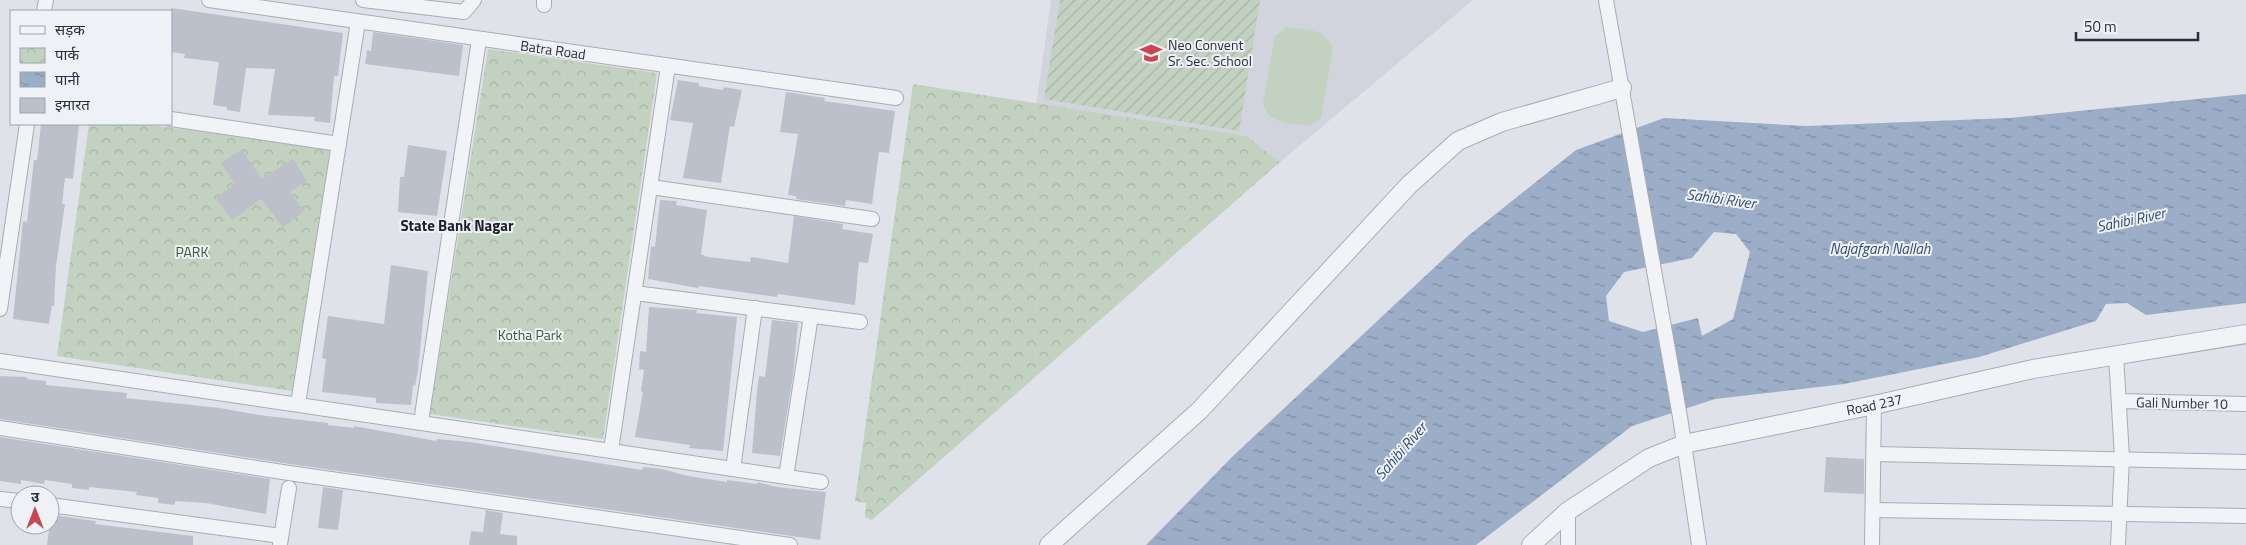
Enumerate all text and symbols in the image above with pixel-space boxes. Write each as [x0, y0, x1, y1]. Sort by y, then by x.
legend [10, 10, 172, 125]
scale bar [2076, 10, 2198, 42]
text: 50 m [2084, 15, 2117, 38]
text: सड़क [55, 18, 85, 41]
place label: Neo Convent Sr. Sec. School [1168, 34, 1252, 71]
street label: Batra Road [519, 35, 587, 64]
school or university icon: Neo Convent Sr. Sec. School [1138, 40, 1164, 66]
text: पार्क [55, 43, 79, 66]
text: पानी [55, 68, 81, 91]
text: इमारत [55, 93, 90, 116]
water label: Sahibi River [1685, 182, 1759, 215]
water label: Sahibi River [2095, 201, 2169, 238]
district label: State Bank Nagar [400, 214, 514, 237]
water label: Najafgarh Nallah [1830, 237, 1931, 260]
park label: PARK [176, 241, 208, 262]
park label: Kotha Park [498, 324, 562, 345]
street label: Road 237 [1844, 388, 1904, 420]
street label: Gali Number 10 [2136, 391, 2228, 414]
water label: Sahibi River [1369, 415, 1434, 484]
north arrow [10, 485, 60, 535]
text: उ [31, 486, 40, 507]

